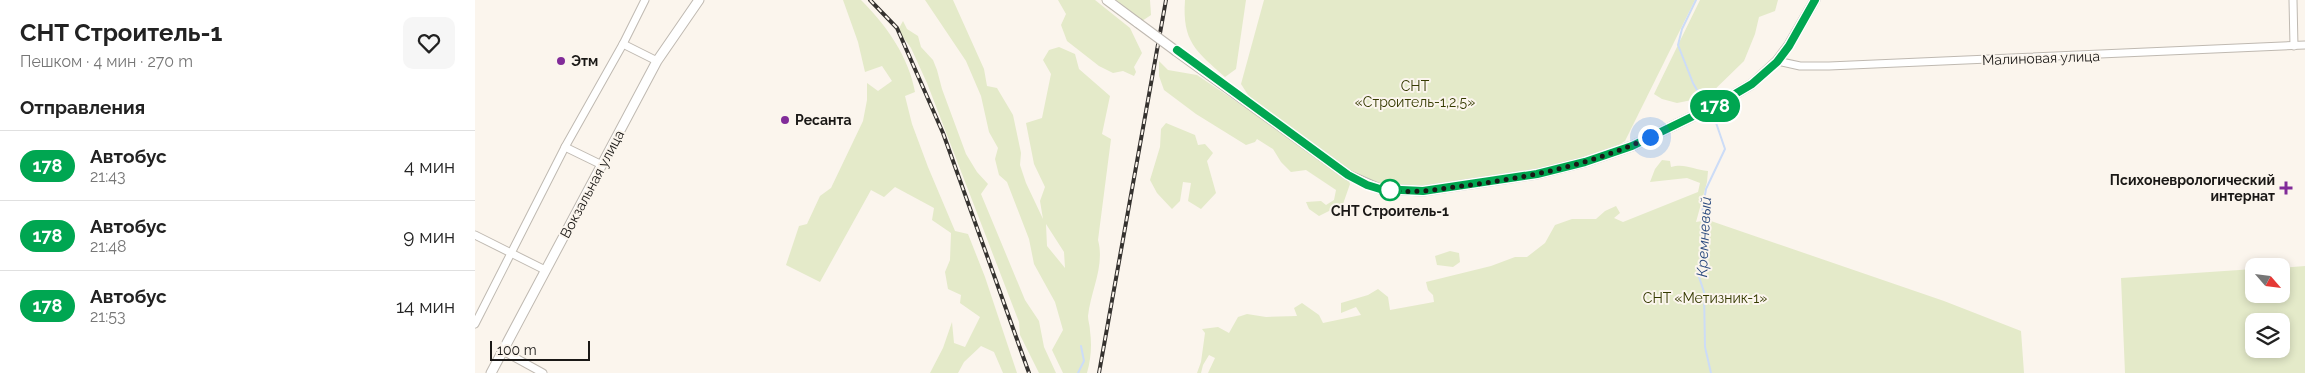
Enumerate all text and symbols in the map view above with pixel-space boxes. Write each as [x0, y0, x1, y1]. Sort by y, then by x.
button: heart [403, 17, 455, 69]
text: СНТ Строитель-1 [20, 18, 222, 47]
street label: Малиновая улица [1982, 48, 2100, 68]
text: Пешком · 4 мин · 270 m [20, 52, 193, 71]
place label: Этм [571, 53, 598, 69]
marker: Этм [555, 55, 567, 67]
park label: СНТ «Строитель-1,2,5» [1355, 78, 1475, 110]
line badge: 178 [1686, 90, 1744, 122]
text: 178 [1700, 95, 1730, 116]
text: Отправления [20, 96, 145, 118]
place label: Ресанта [795, 112, 851, 128]
marker: Ресанта [779, 114, 791, 126]
your location [1638, 125, 1663, 150]
street label: Вокзальная улица [557, 127, 627, 241]
text: Автобус [90, 145, 167, 167]
text: 178 [33, 155, 62, 176]
text: 4 мин [404, 155, 455, 177]
text: 21:43 [90, 167, 125, 186]
place label: Психоневрологический интернат [2110, 172, 2275, 204]
marker: СНТ Строитель-1 [1379, 179, 1401, 201]
marker: Психоневрологический интернат [2279, 181, 2293, 195]
water label: Кремневый [1693, 196, 1715, 278]
place label: СНТ Строитель-1 [1331, 203, 1449, 219]
text: Автобус [90, 215, 167, 237]
text: 178 [33, 225, 62, 246]
text: 9 мин [403, 225, 455, 247]
text: 21:48 [90, 237, 126, 256]
north arrow [2245, 258, 2290, 302]
map controls [2245, 258, 2290, 358]
text: Автобус [90, 285, 167, 307]
park label: СНТ «Метизник-1» [1643, 290, 1767, 306]
text: 178 [33, 295, 62, 316]
text: 14 мин [396, 295, 455, 317]
text: 21:53 [90, 307, 125, 326]
button: layers [2245, 313, 2290, 358]
scale bar [490, 338, 590, 361]
text: 100 m [497, 342, 537, 358]

